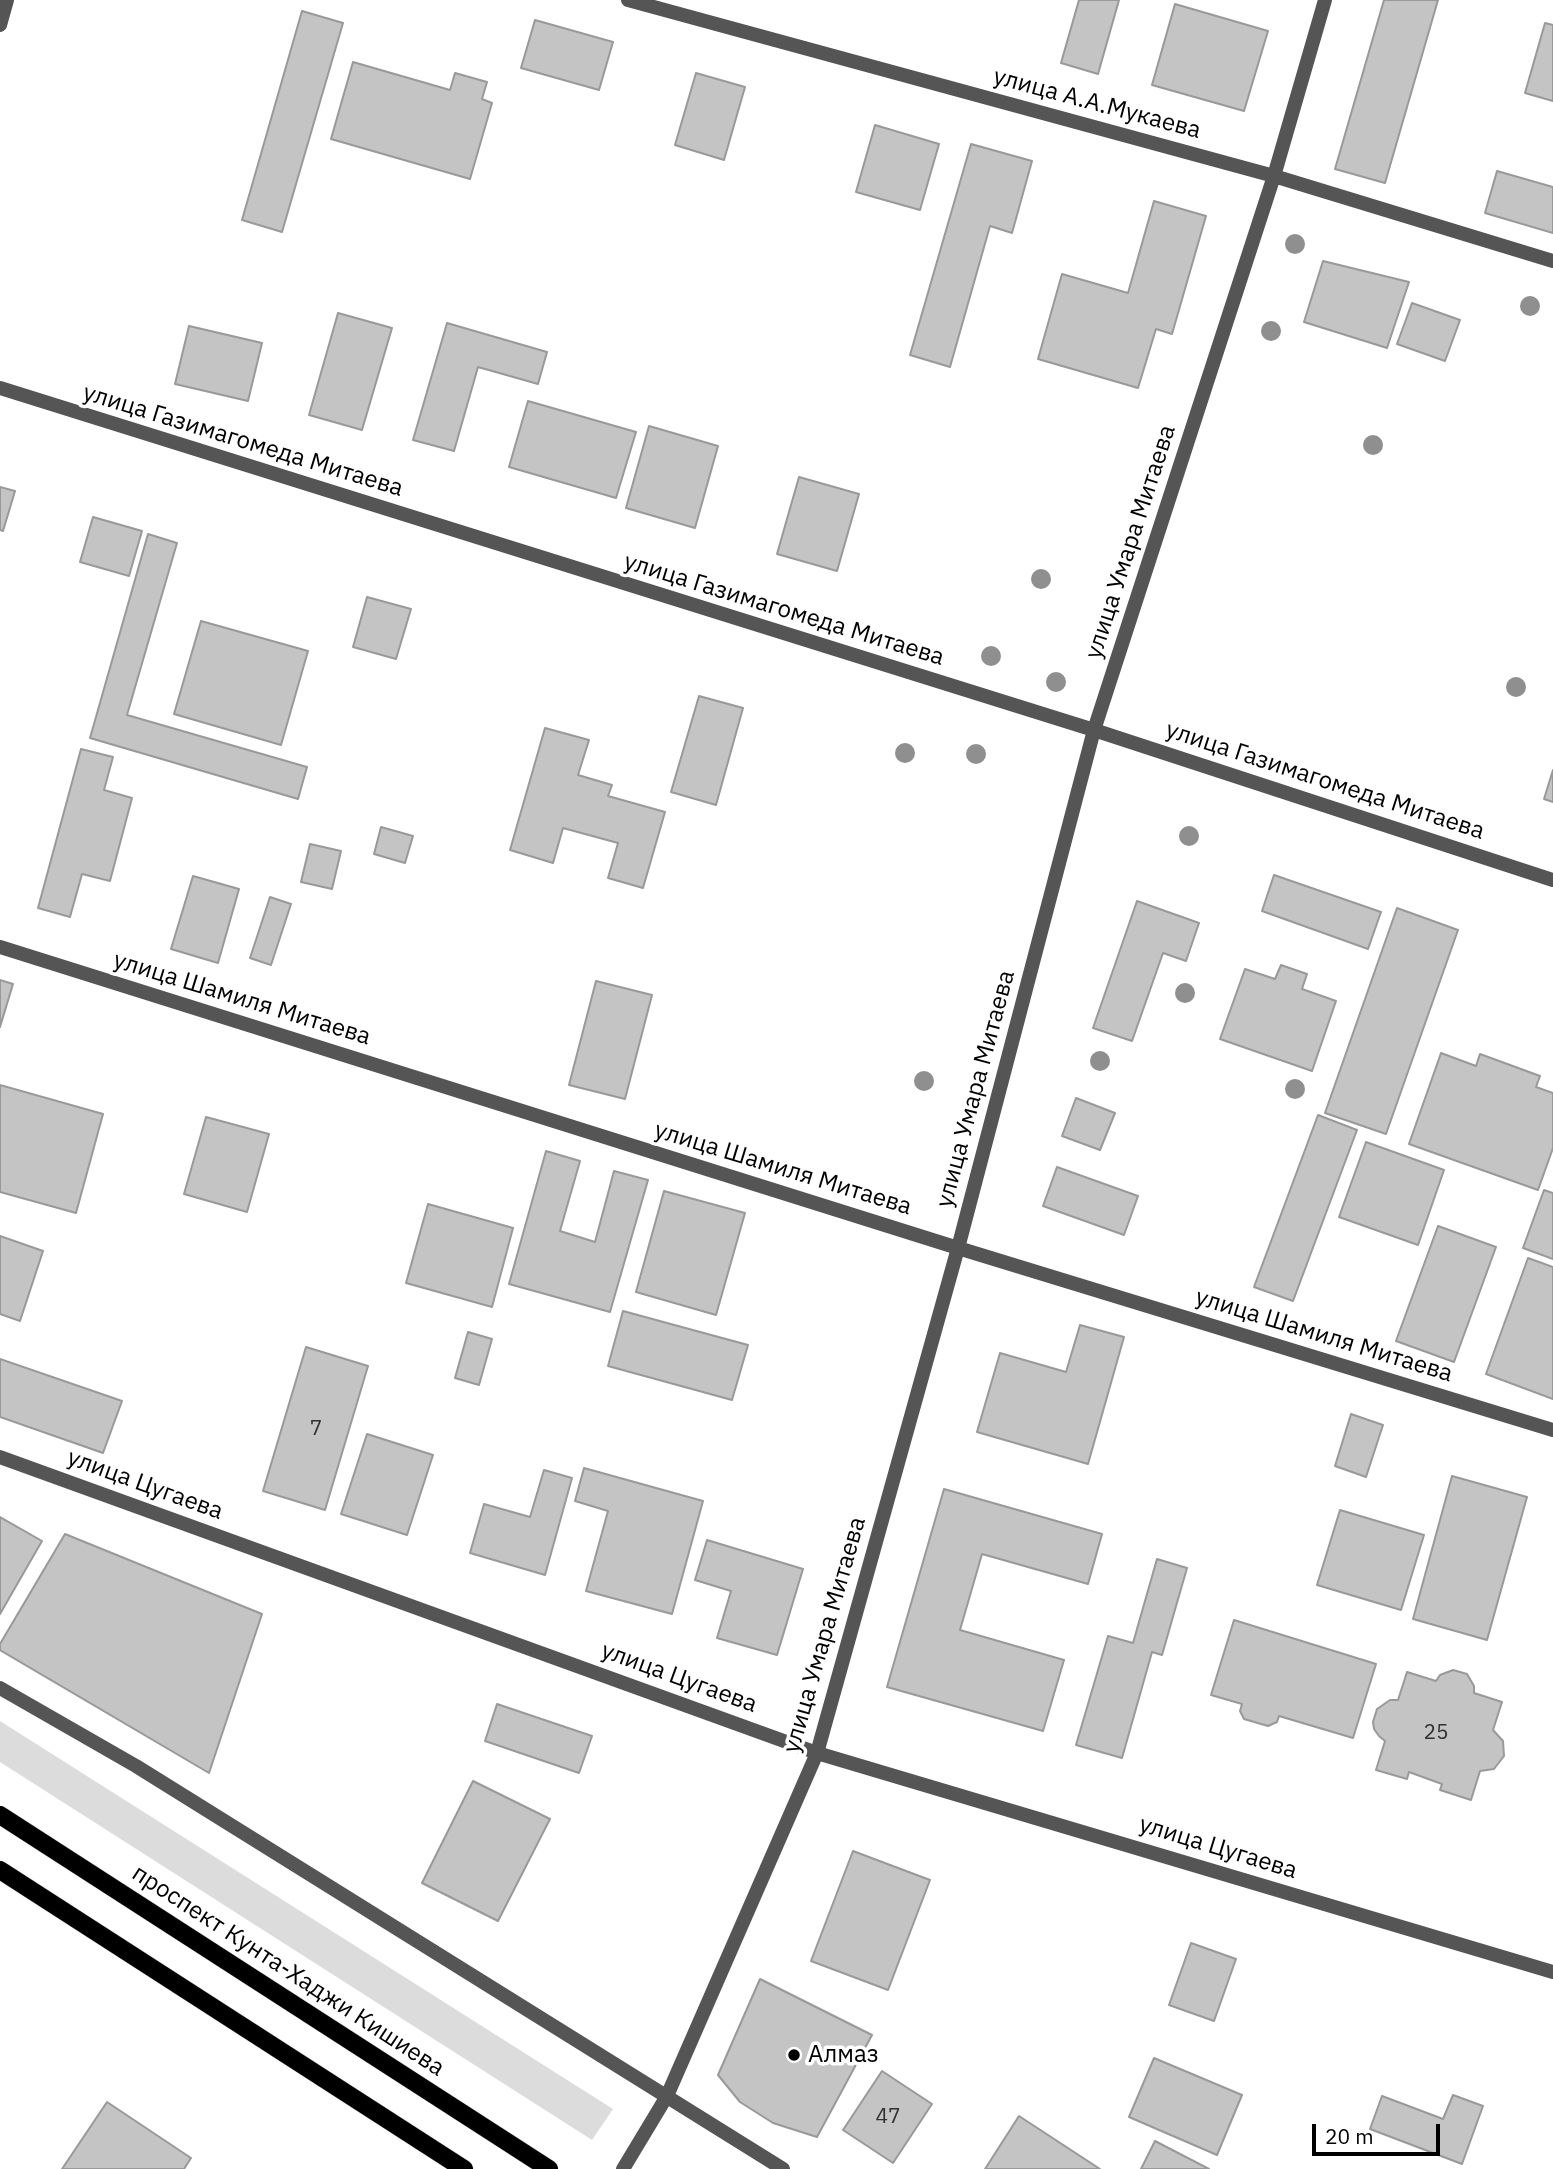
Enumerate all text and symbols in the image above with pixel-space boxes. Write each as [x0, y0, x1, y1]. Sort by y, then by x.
street label: улица А.А.Мукаева [990, 62, 1204, 146]
street label: улица Газимагомеда Митаева [79, 379, 407, 503]
street label: улица Умара Митаева [1080, 421, 1182, 663]
street label: улица Газимагомеда Митаева [620, 548, 948, 672]
street label: улица Газимагомеда Митаева [1162, 716, 1488, 846]
street label: улица Шамиля Митаева [110, 946, 374, 1052]
street label: улица Умара Митаева [930, 967, 1022, 1211]
street label: улица Шамиля Митаева [651, 1116, 915, 1222]
street label: улица Шамиля Митаева [1192, 1283, 1456, 1389]
house number: 7 [310, 1416, 322, 1442]
street label: улица Цугаева [63, 1443, 227, 1527]
street label: улица Умара Митаева [778, 1514, 872, 1756]
street label: улица Цугаева [597, 1636, 761, 1720]
house number: 25 [1423, 1720, 1449, 1746]
street label: улица Цугаева [1136, 1810, 1300, 1886]
street label: проспект Кунта-Хаджи Кишиева [126, 1859, 450, 2083]
place label: Алмаз [808, 2041, 879, 2069]
marker: Алмаз [786, 2047, 802, 2063]
house number: 47 [875, 2104, 901, 2130]
scale bar [1315, 2110, 1443, 2154]
text: 20 m [1325, 2122, 1374, 2150]

